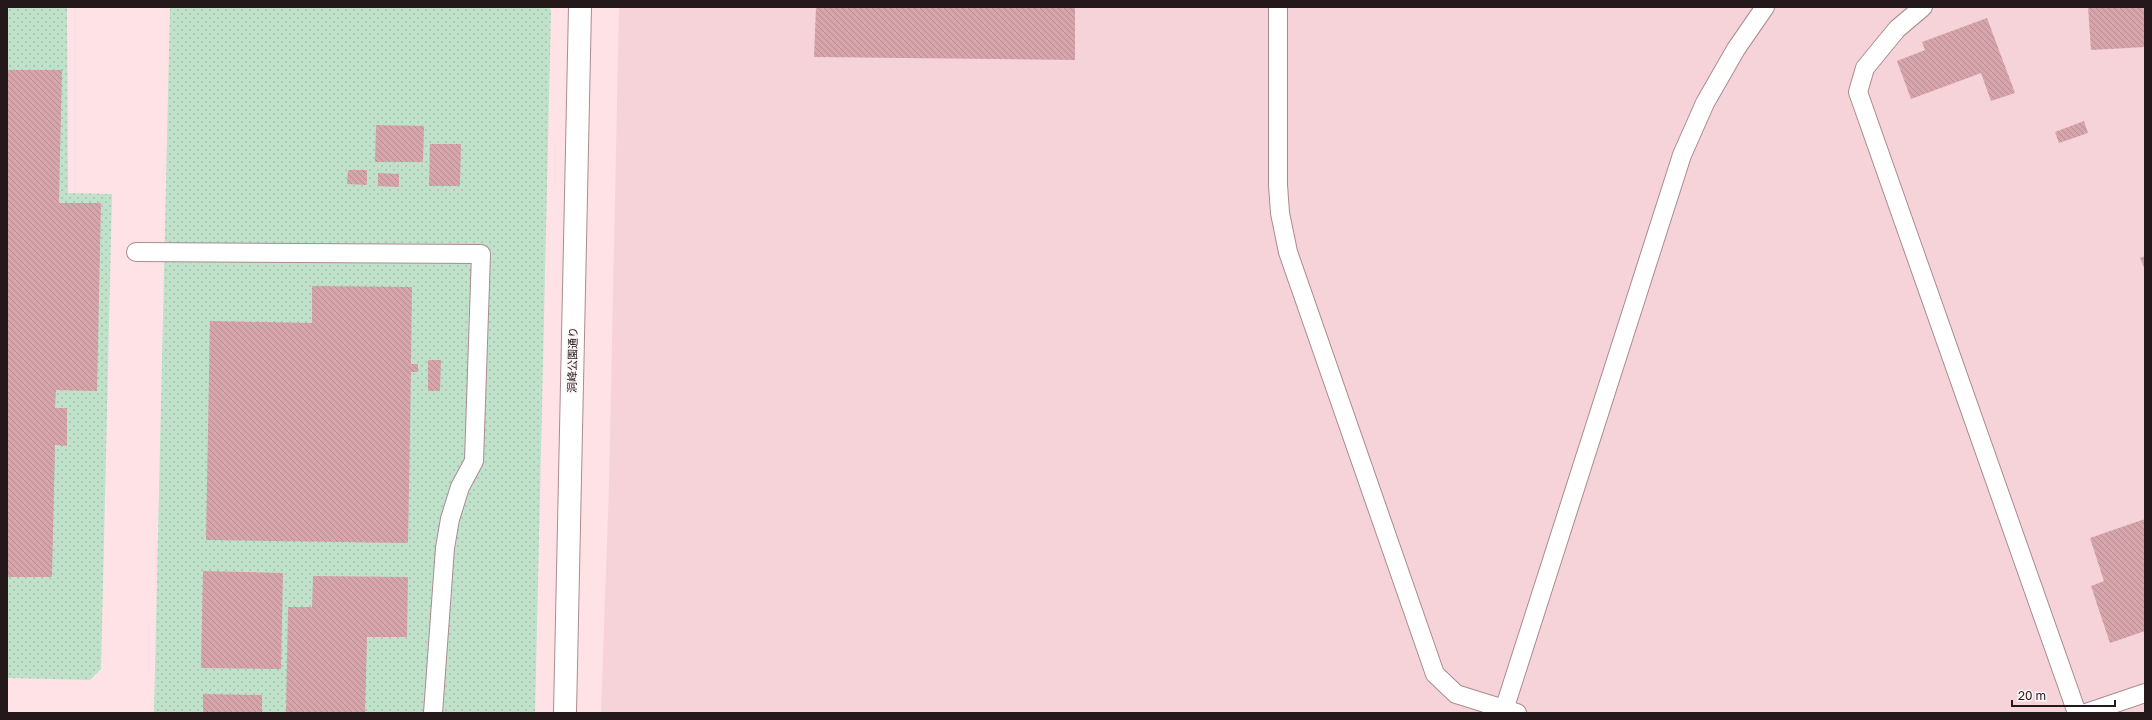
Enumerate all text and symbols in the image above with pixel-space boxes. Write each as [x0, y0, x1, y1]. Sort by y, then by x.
street label: 洞峰公園通り [565, 327, 579, 393]
scale bar [2012, 682, 2115, 708]
text: 20 m [2018, 688, 2046, 703]

